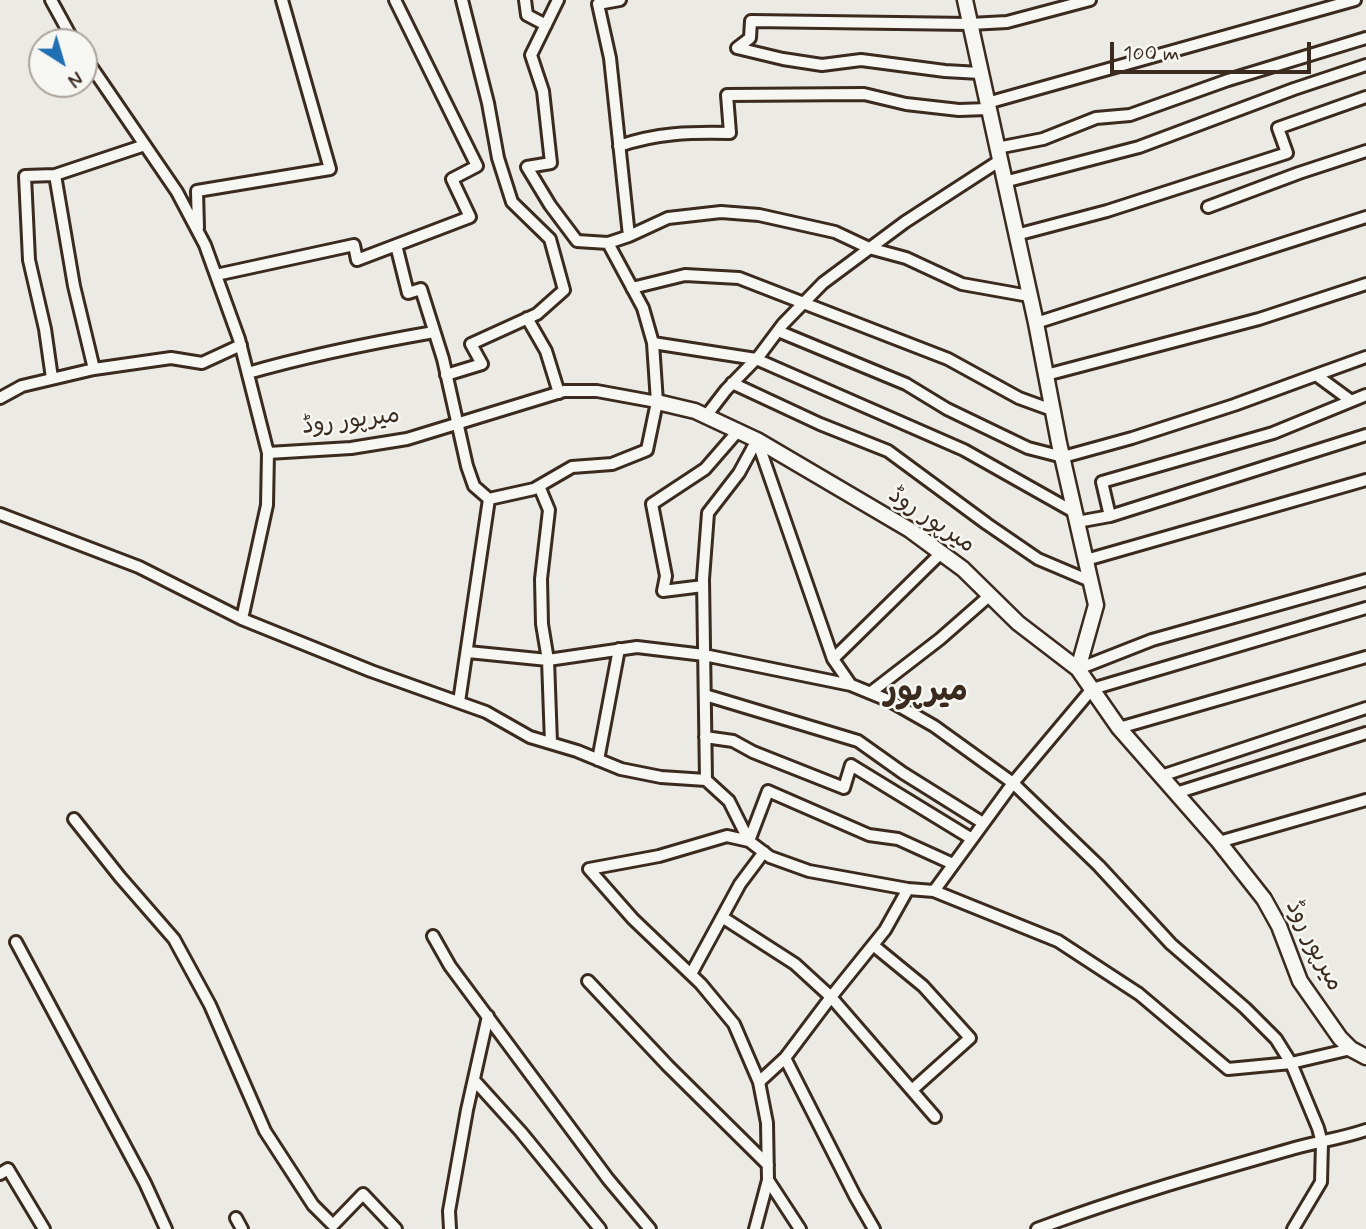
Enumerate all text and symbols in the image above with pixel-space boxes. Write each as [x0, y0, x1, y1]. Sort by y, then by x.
north arrow [28, 28, 98, 98]
scale bar [1114, 28, 1315, 72]
text: 100 m [1123, 40, 1179, 68]
text: N [62, 65, 87, 92]
street label: میرپور روڈ [300, 402, 402, 442]
street label: میرپور روڈ [882, 482, 980, 560]
district label: میرپور [884, 674, 968, 712]
street label: میرپور روڈ [1278, 896, 1348, 996]

